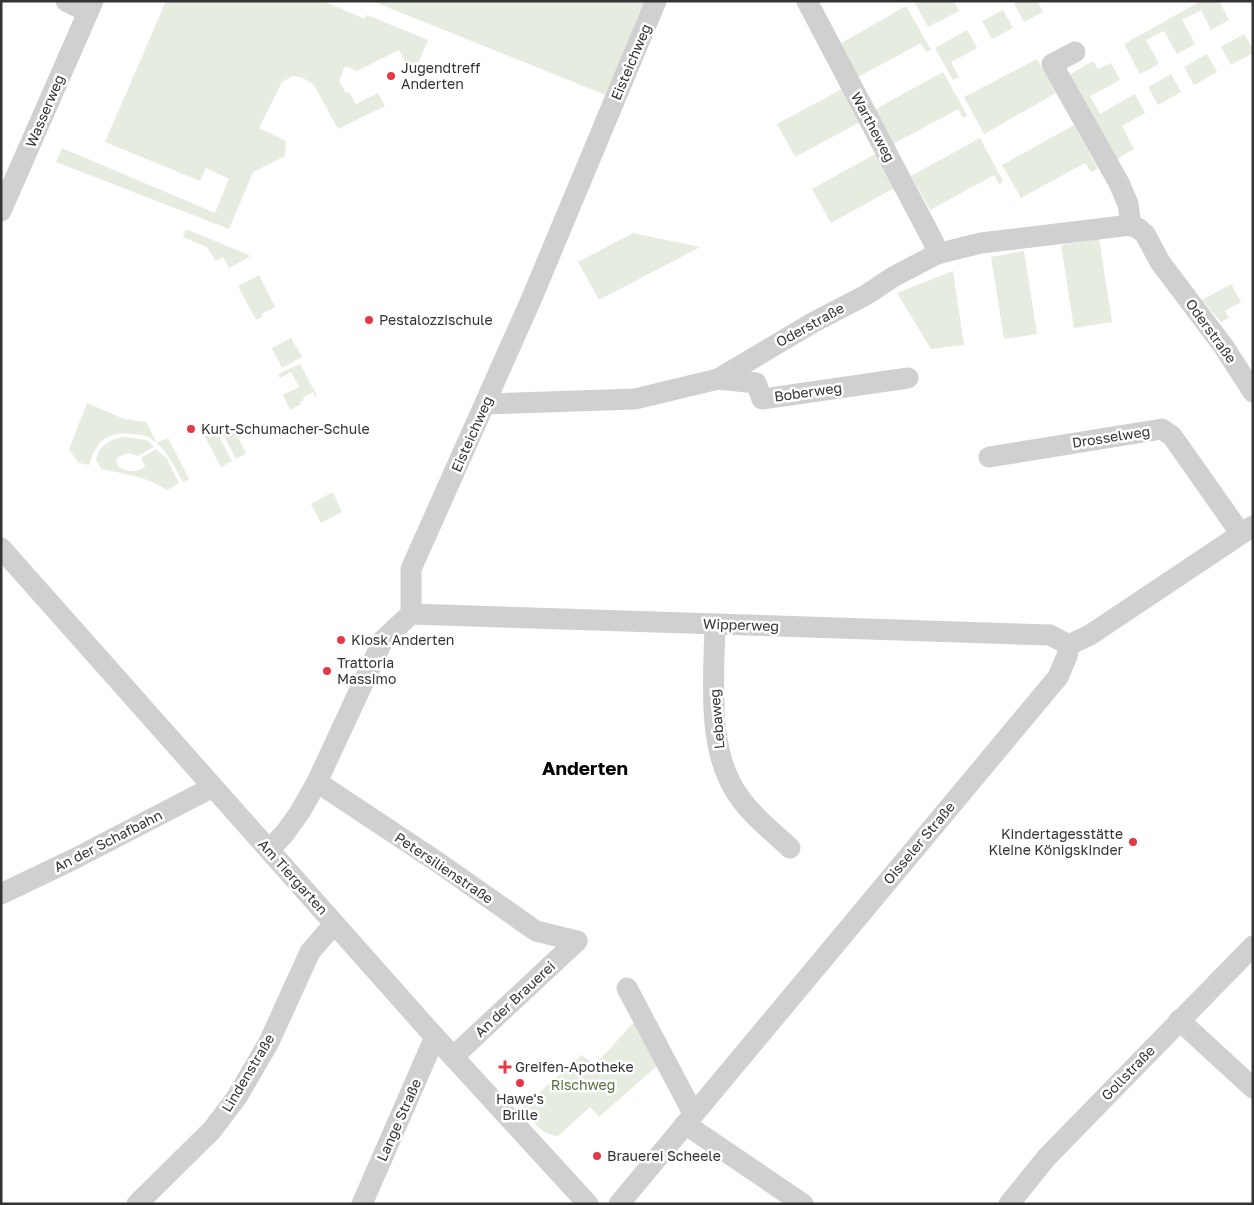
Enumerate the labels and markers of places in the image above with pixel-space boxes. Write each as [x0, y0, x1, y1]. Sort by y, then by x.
place label: Jugendtreff Anderten [401, 59, 480, 92]
marker: Jugendtreff Anderten [385, 70, 397, 82]
place label: Pestalozzischule [379, 311, 493, 328]
marker: Pestalozzischule [363, 314, 375, 326]
place label: Kurt-Schumacher-Schule [201, 420, 370, 437]
marker: Kurt-Schumacher-Schule [185, 423, 197, 435]
place label: Kiosk Anderten [351, 631, 454, 648]
marker: Kiosk Anderten [335, 634, 347, 646]
place label: Trattoria Massimo [337, 654, 396, 687]
marker: Trattoria Massimo [321, 665, 333, 677]
place label: Kindertagesstätte Kleine Königskinder [988, 825, 1124, 858]
marker: Kindertagesstätte Kleine Königskinder [1127, 836, 1139, 848]
place label: Greifen-Apotheke [515, 1058, 634, 1075]
marker: Greifen-Apotheke [499, 1061, 511, 1073]
marker: Hawe's Brille [514, 1077, 526, 1089]
place label: Hawe's Brille [496, 1090, 544, 1123]
place label: Brauerei Scheele [607, 1147, 721, 1164]
marker: Brauerei Scheele [591, 1150, 603, 1162]

